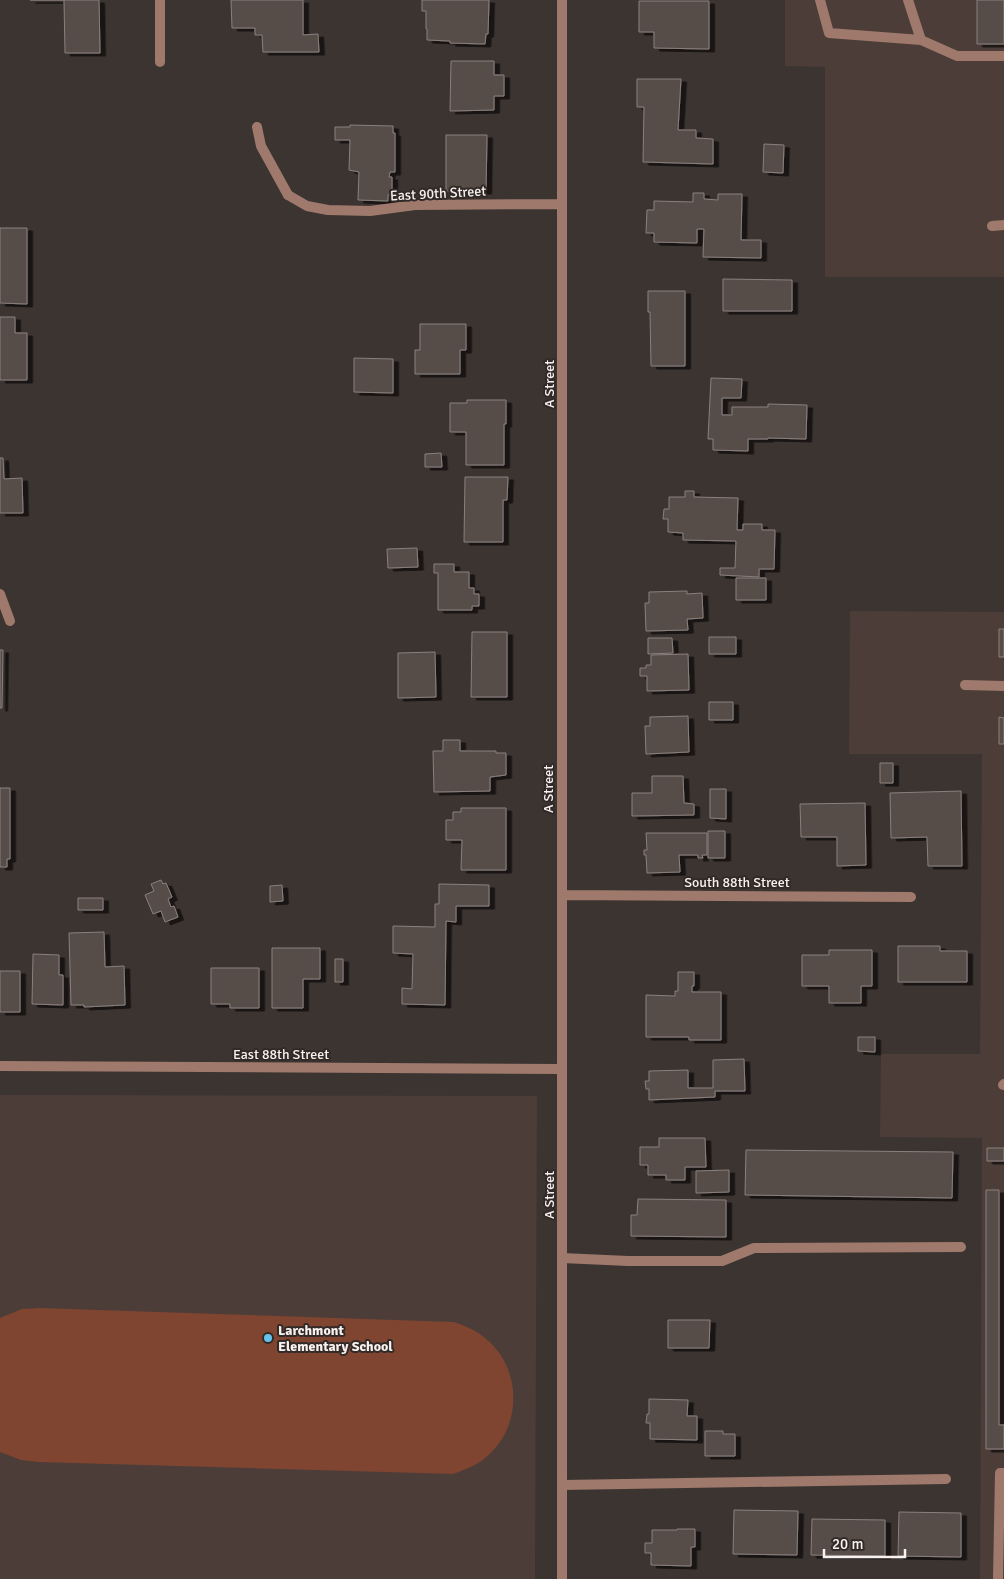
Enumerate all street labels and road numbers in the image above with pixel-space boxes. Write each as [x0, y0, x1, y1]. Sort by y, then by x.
street label: East 90th Street [390, 182, 487, 205]
street label: A Street [541, 360, 558, 408]
street label: A Street [540, 765, 557, 813]
street label: South 88th Street [684, 874, 790, 891]
street label: East 88th Street [233, 1046, 329, 1063]
street label: A Street [541, 1171, 558, 1219]

